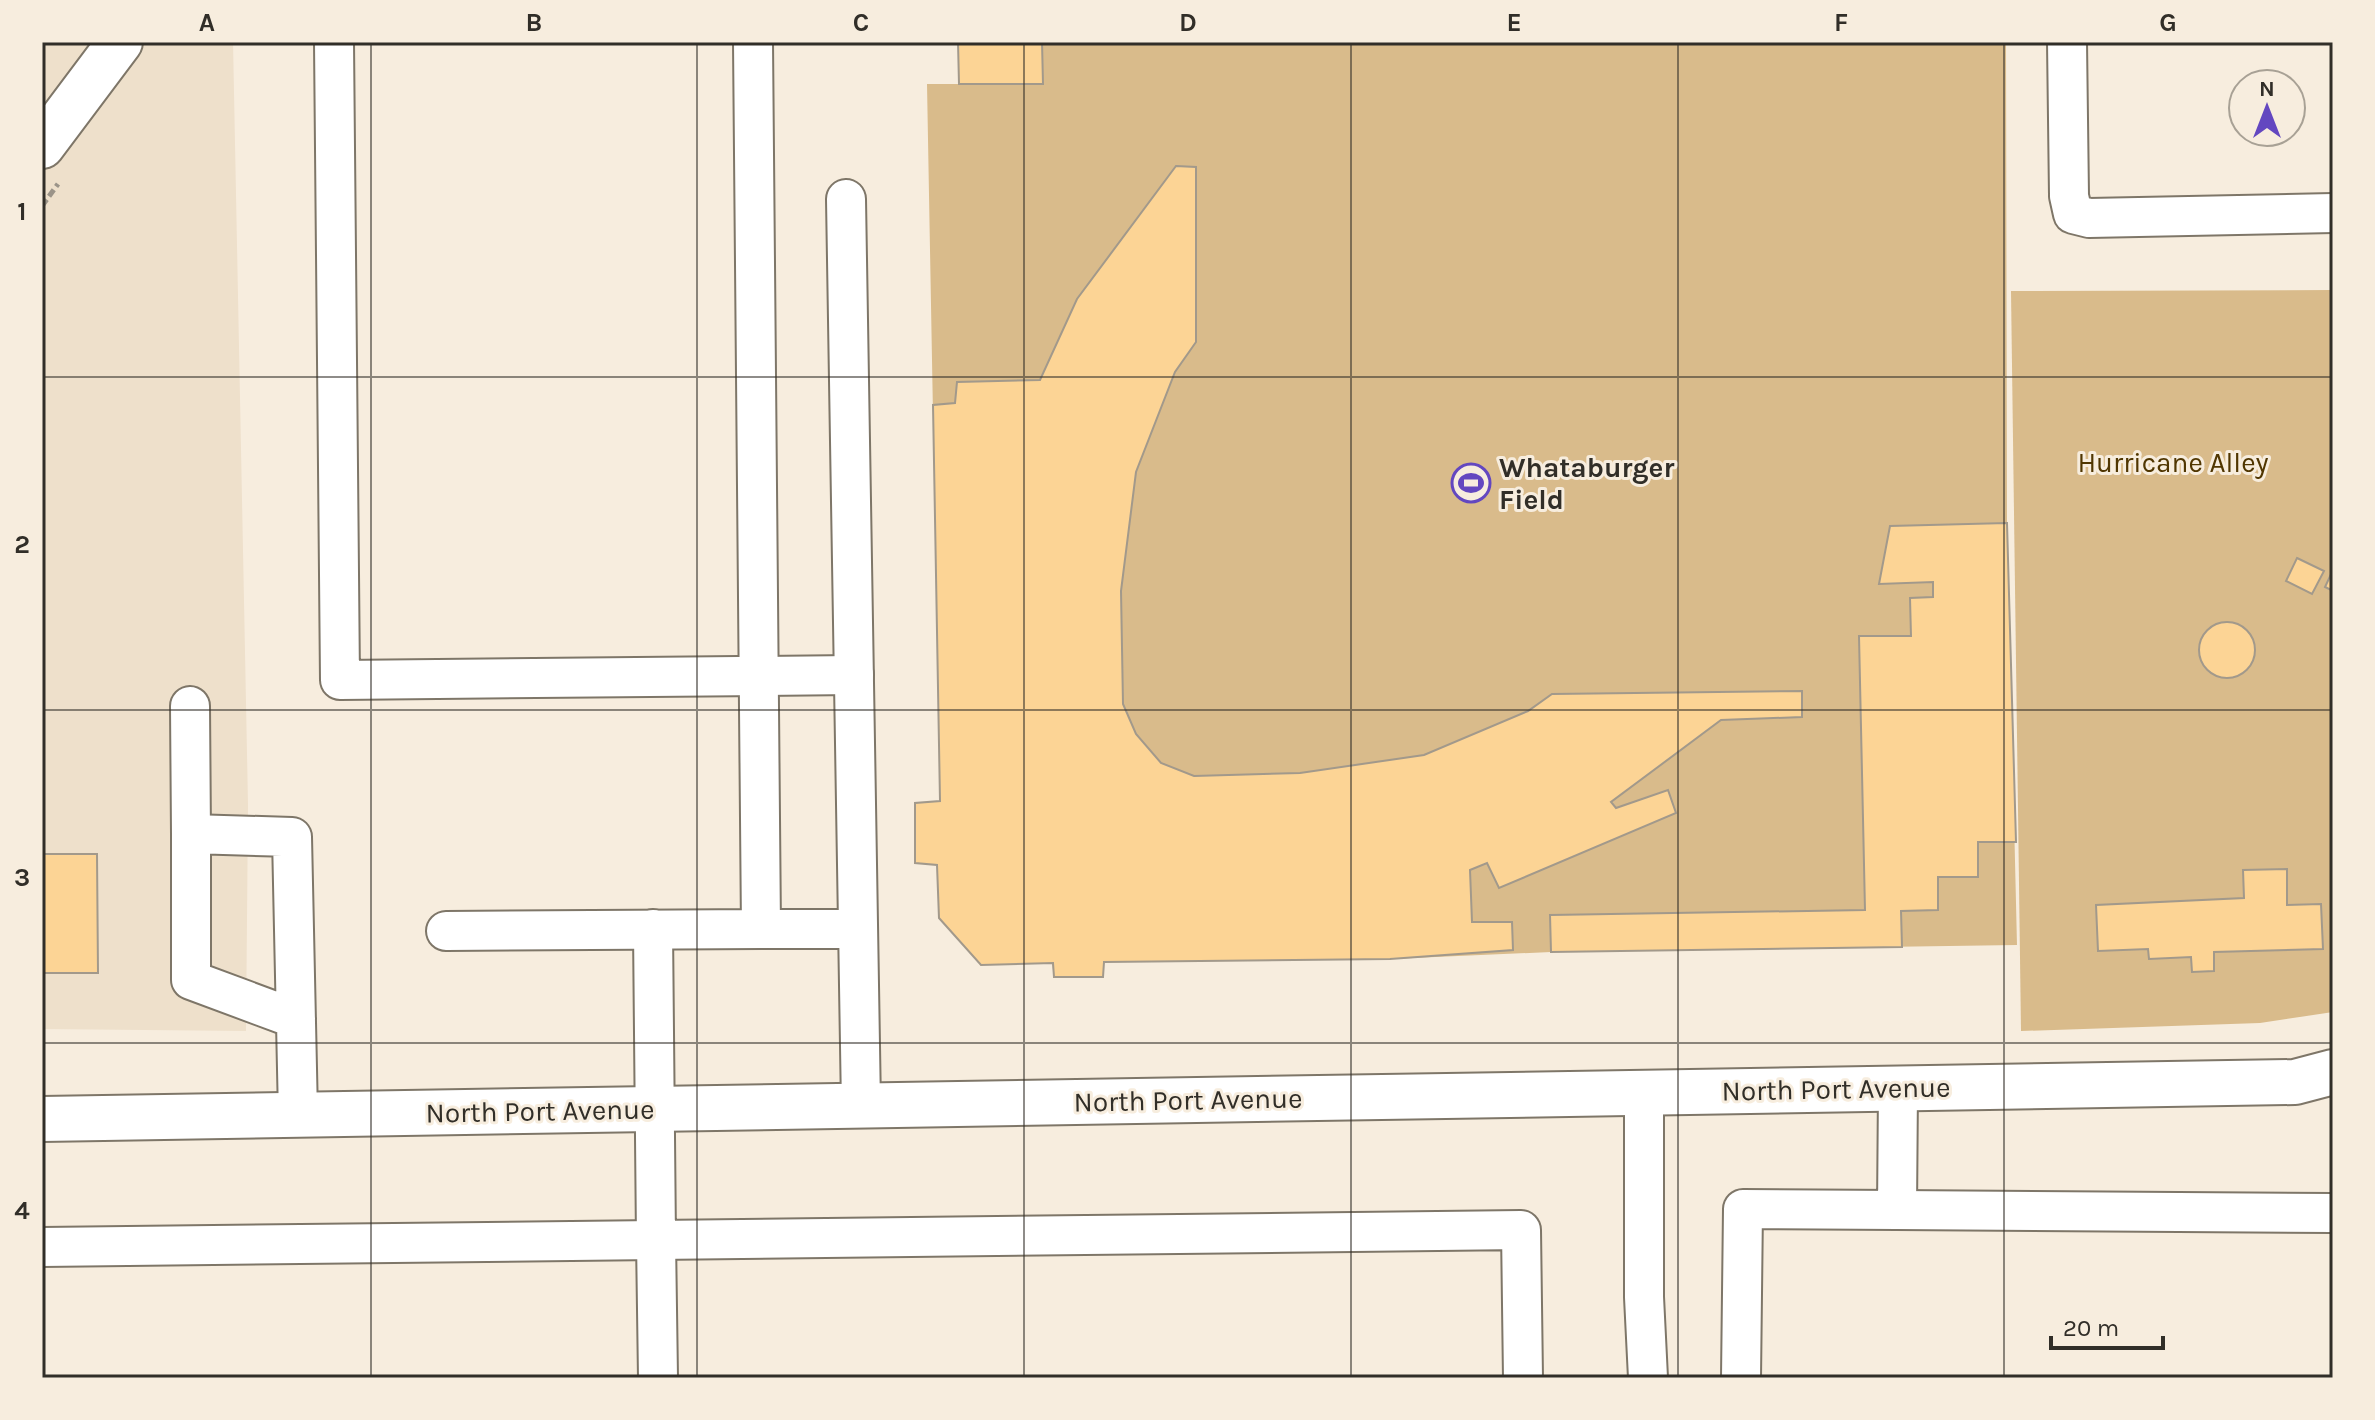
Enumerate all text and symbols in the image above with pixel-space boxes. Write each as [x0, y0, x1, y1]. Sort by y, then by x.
text: A [199, 7, 215, 38]
text: B [526, 7, 542, 38]
text: C [853, 7, 869, 38]
text: D [1179, 7, 1197, 38]
text: E [1506, 7, 1522, 38]
text: F [1834, 7, 1848, 38]
text: G [2159, 7, 2177, 38]
north arrow [2227, 68, 2307, 148]
text: N [2259, 76, 2275, 102]
text: 1 [17, 196, 27, 227]
park label: Hurricane Alley [2077, 446, 2269, 479]
place label: Whataburger Field [1499, 451, 1674, 516]
sports icon: Whataburger Field [1450, 462, 1492, 504]
text: 2 [14, 529, 30, 560]
text: 3 [14, 862, 30, 893]
street label: North Port Avenue [1721, 1071, 1951, 1107]
street label: North Port Avenue [1073, 1082, 1303, 1118]
street label: North Port Avenue [425, 1093, 655, 1129]
text: 4 [14, 1195, 30, 1226]
scale bar [2051, 1300, 2163, 1350]
text: 20 m [2063, 1314, 2119, 1342]

